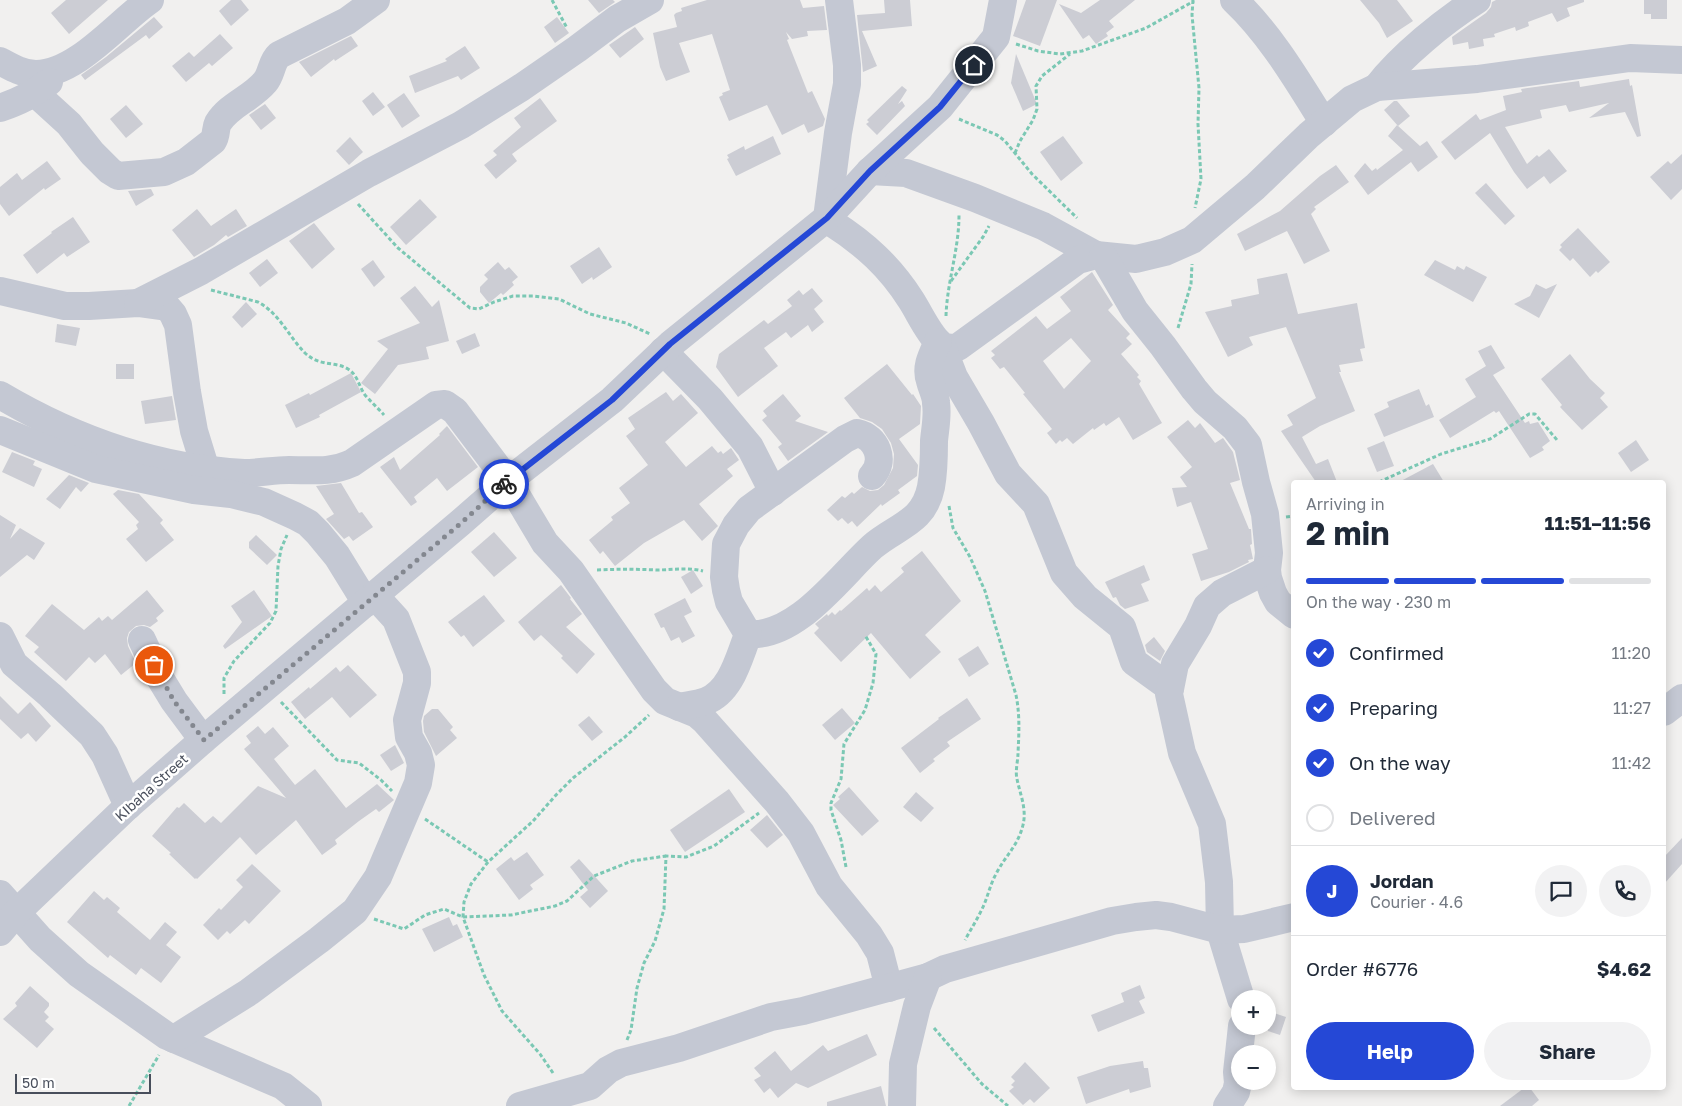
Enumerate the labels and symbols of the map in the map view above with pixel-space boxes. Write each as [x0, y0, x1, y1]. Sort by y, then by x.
pin [953, 44, 995, 86]
courier [479, 459, 529, 509]
pin [133, 644, 175, 686]
street label: KIbaha Street [111, 750, 191, 824]
scale bar [15, 1071, 151, 1094]

